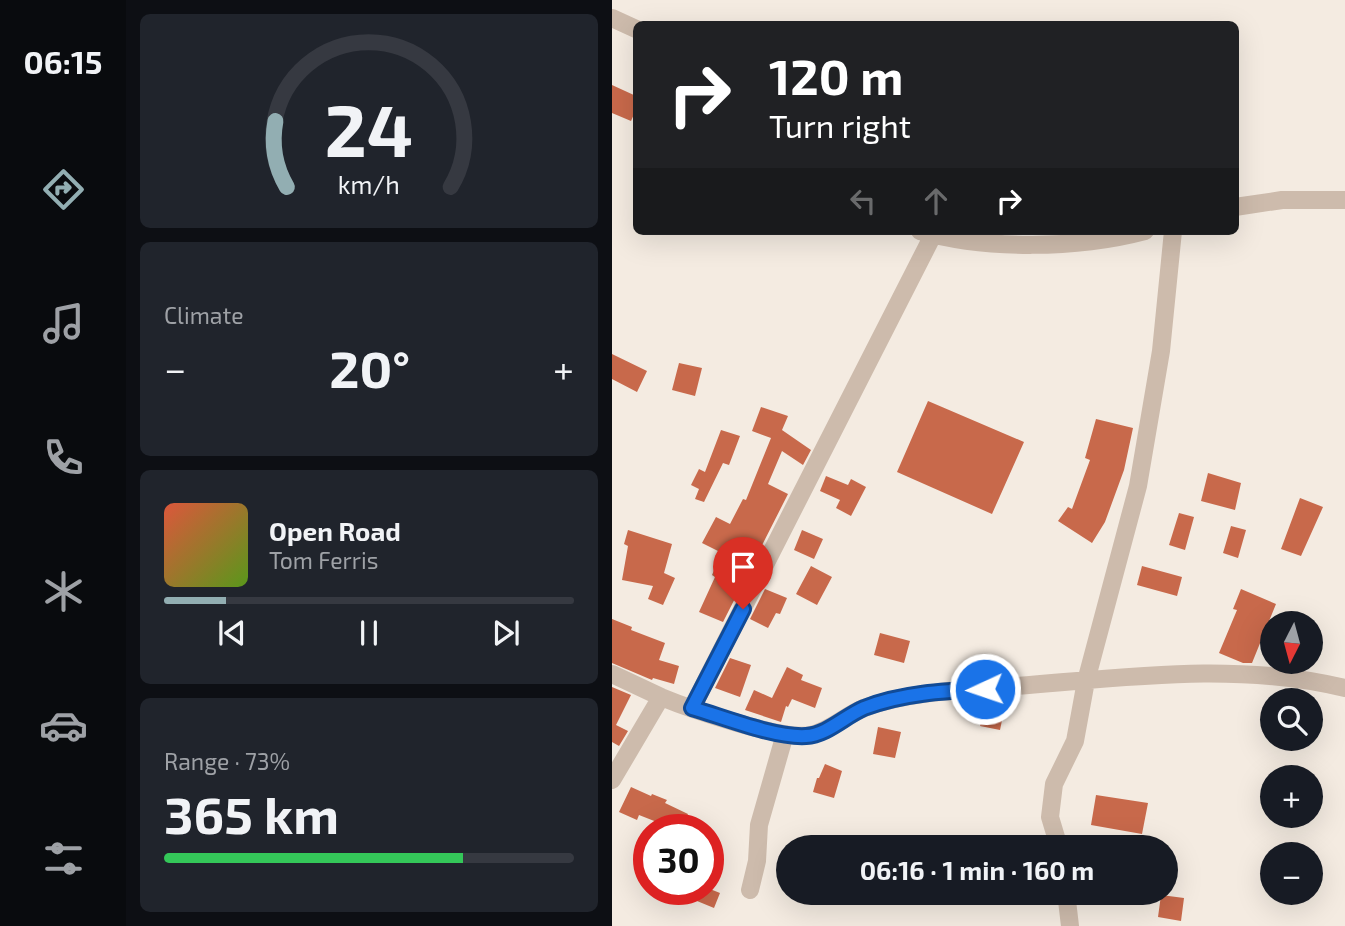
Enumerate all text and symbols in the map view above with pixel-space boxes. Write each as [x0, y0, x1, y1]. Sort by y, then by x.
text: 06:15 [24, 42, 102, 80]
text: 120 m [769, 46, 903, 105]
icon: right [654, 49, 745, 140]
text: 24 [325, 84, 413, 172]
text: Turn right [769, 106, 911, 144]
icon: directions [39, 165, 88, 214]
text: km/h [338, 169, 400, 199]
icon: left [844, 182, 882, 220]
icon: ahead [917, 182, 955, 220]
icon: right [990, 182, 1028, 220]
icon: music [39, 299, 88, 348]
text: Climate [164, 301, 244, 329]
text: 20° [329, 336, 410, 398]
text: − [164, 345, 186, 391]
text: + [553, 345, 574, 391]
icon: phone [39, 433, 88, 482]
text: Open Road [269, 515, 401, 546]
pin [713, 537, 773, 609]
text: Tom Ferris [269, 546, 378, 574]
icon: arrive [724, 548, 762, 586]
icon: climate [39, 567, 88, 616]
north arrow [1260, 611, 1322, 674]
map controls [1260, 611, 1323, 905]
icon: previous [213, 614, 251, 652]
icon: pause [350, 614, 388, 652]
icon: next [487, 614, 525, 652]
position arrow [948, 652, 1022, 726]
button: search [1260, 688, 1323, 751]
icon: car [39, 701, 88, 750]
text: Range · 73% [164, 747, 290, 775]
button: + [1260, 765, 1323, 828]
text: 365 km [164, 782, 339, 844]
speed limit sign: 30 [633, 814, 724, 905]
icon: filters [39, 834, 88, 883]
button: − [1260, 842, 1323, 905]
text: 06:16 · 1 min · 160 m [860, 854, 1094, 885]

